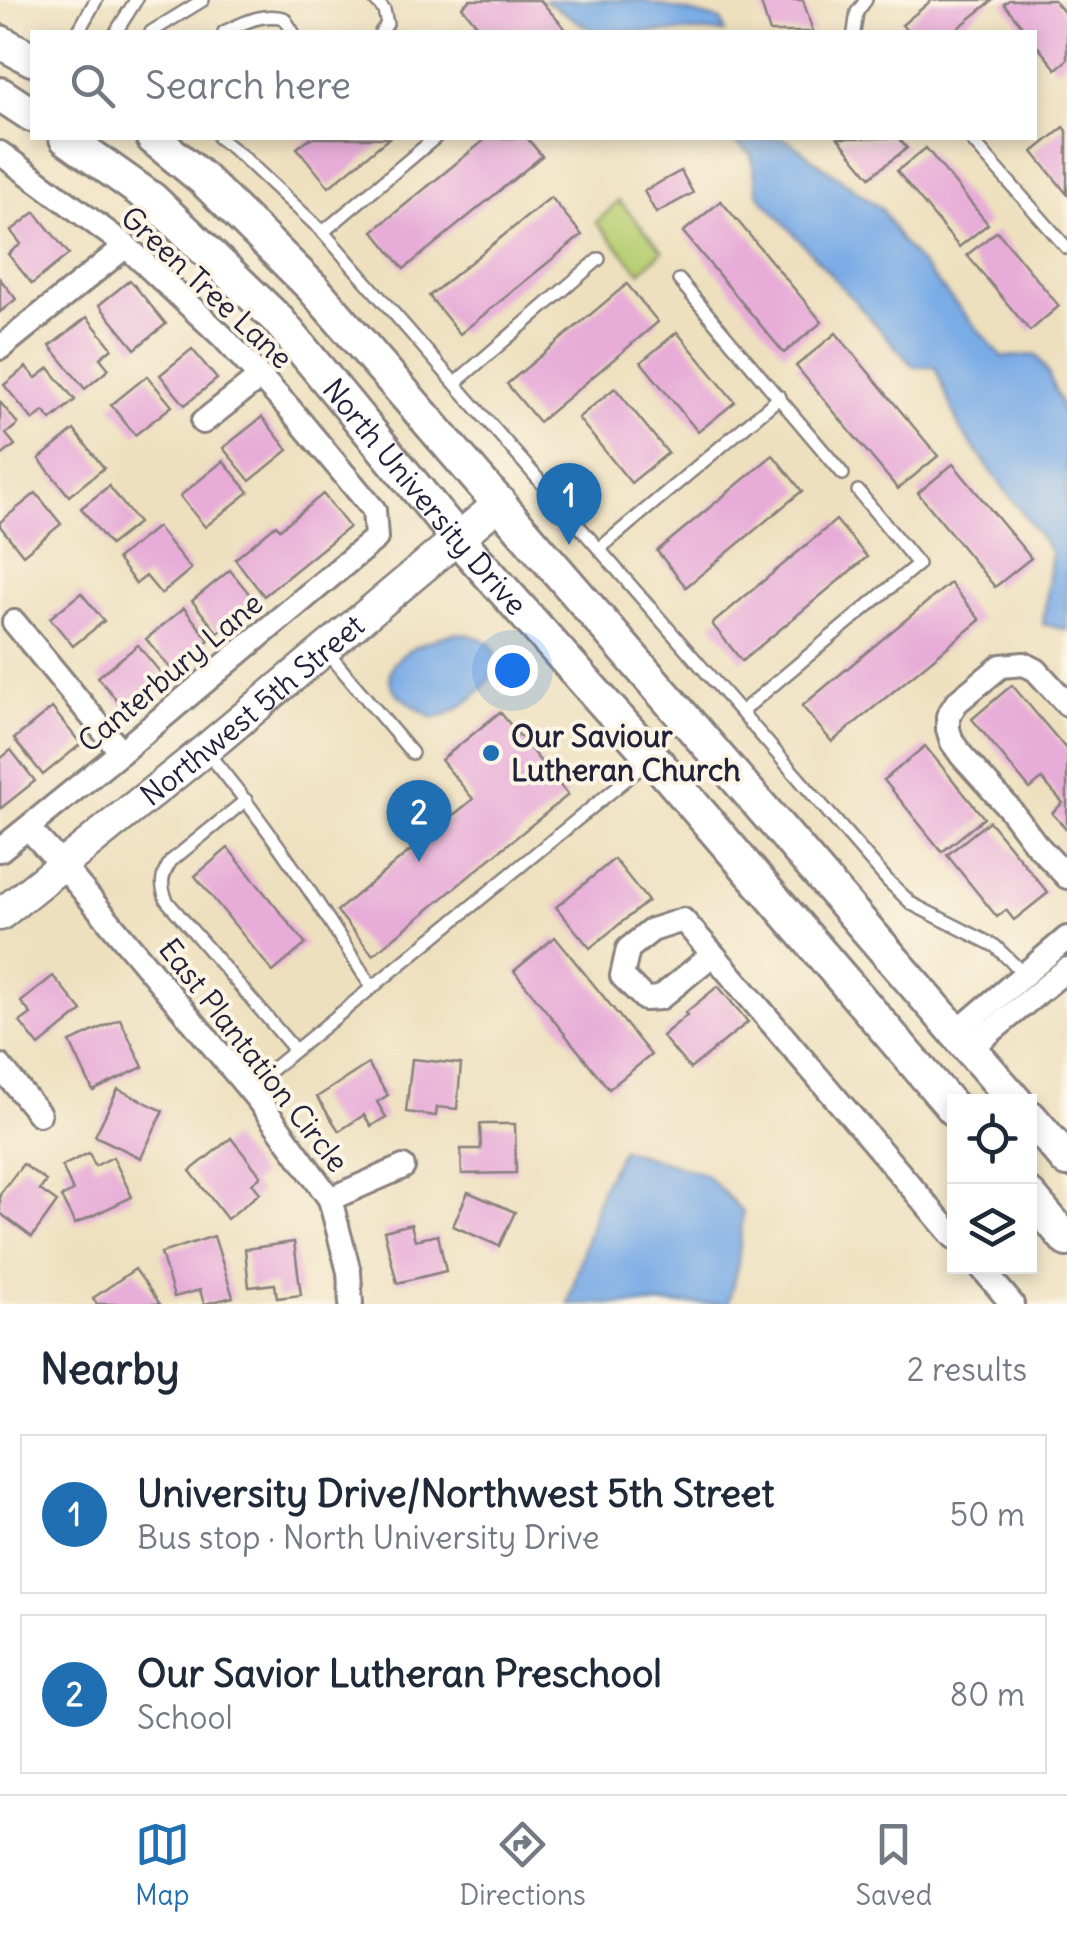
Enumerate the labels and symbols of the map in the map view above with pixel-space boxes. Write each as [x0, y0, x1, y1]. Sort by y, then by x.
street label: Green Tree Lane [113, 198, 301, 376]
street label: North University Drive [315, 371, 535, 623]
pin: 1 [536, 462, 602, 545]
street label: Canterbury Lane [70, 584, 270, 760]
street label: Northwest 5th Street [132, 606, 372, 814]
your location [487, 645, 538, 696]
place label: Our Saviour Lutheran Church [511, 717, 741, 789]
marker: Our Saviour Lutheran Church [480, 742, 502, 764]
pin: 2 [386, 780, 452, 862]
street label: East Plantation Circle [151, 931, 357, 1179]

